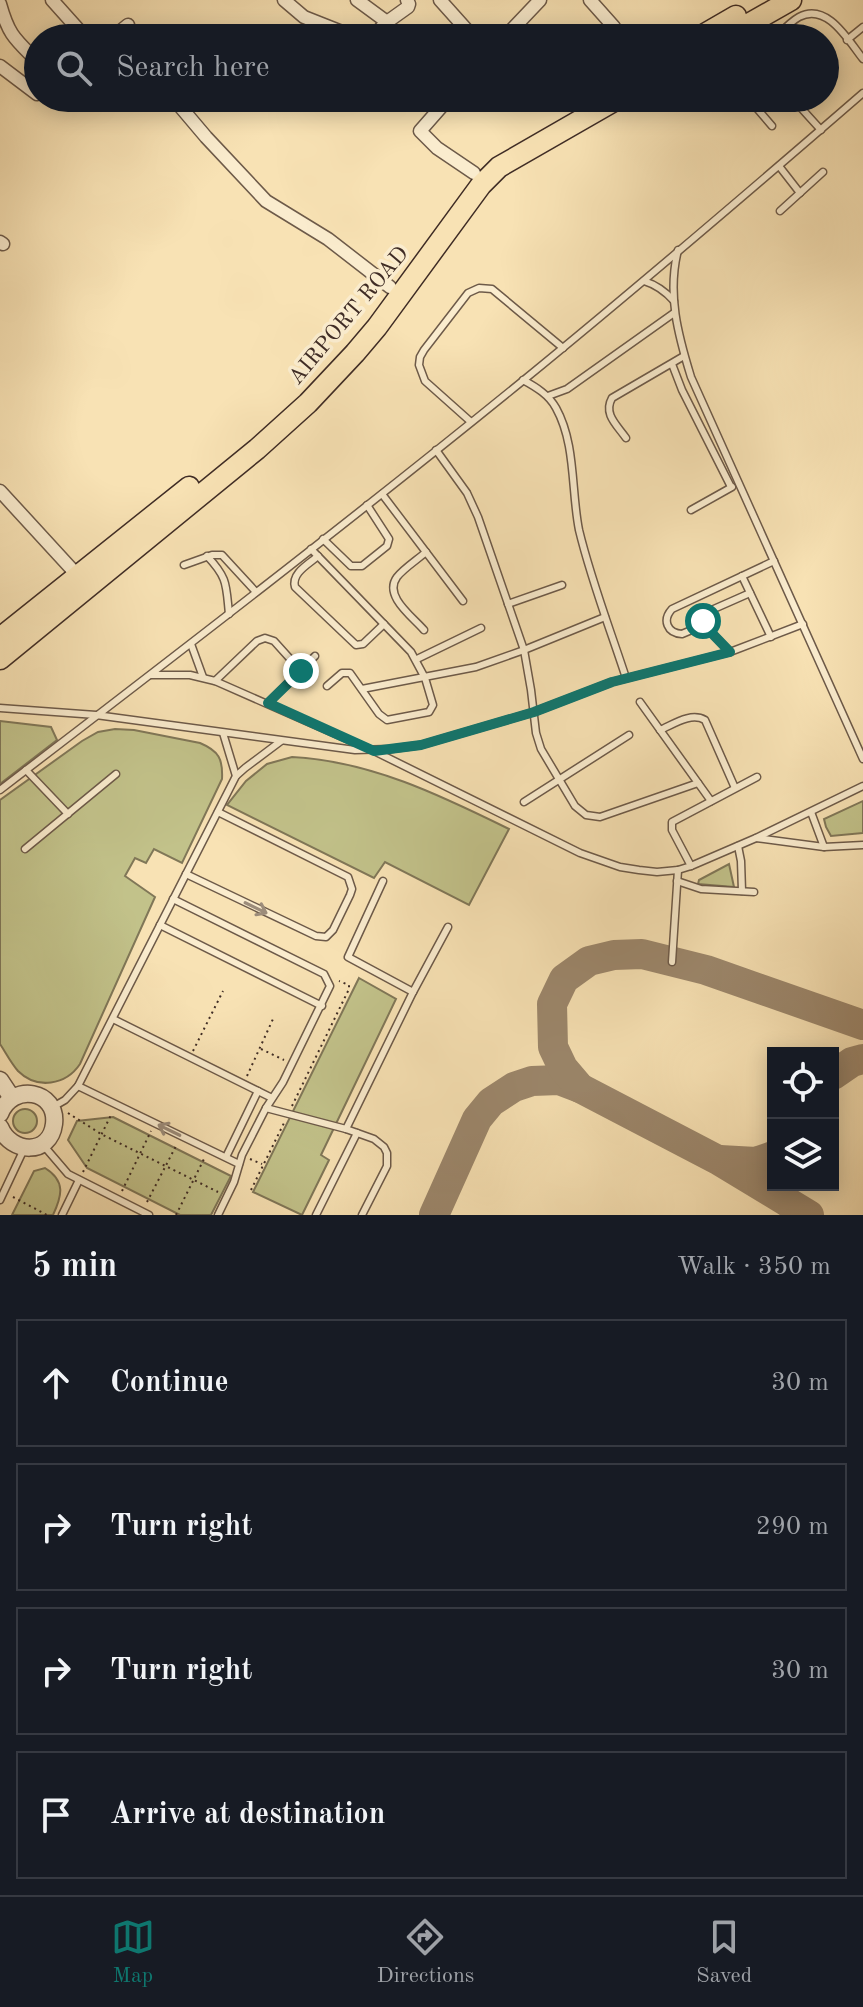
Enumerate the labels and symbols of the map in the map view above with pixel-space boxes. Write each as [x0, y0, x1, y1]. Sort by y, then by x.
street label: AIRPORT ROAD [285, 243, 413, 389]
route start [685, 603, 721, 639]
route end [283, 653, 319, 689]
one-way arrow [244, 901, 268, 916]
one-way arrow [157, 1122, 181, 1137]

